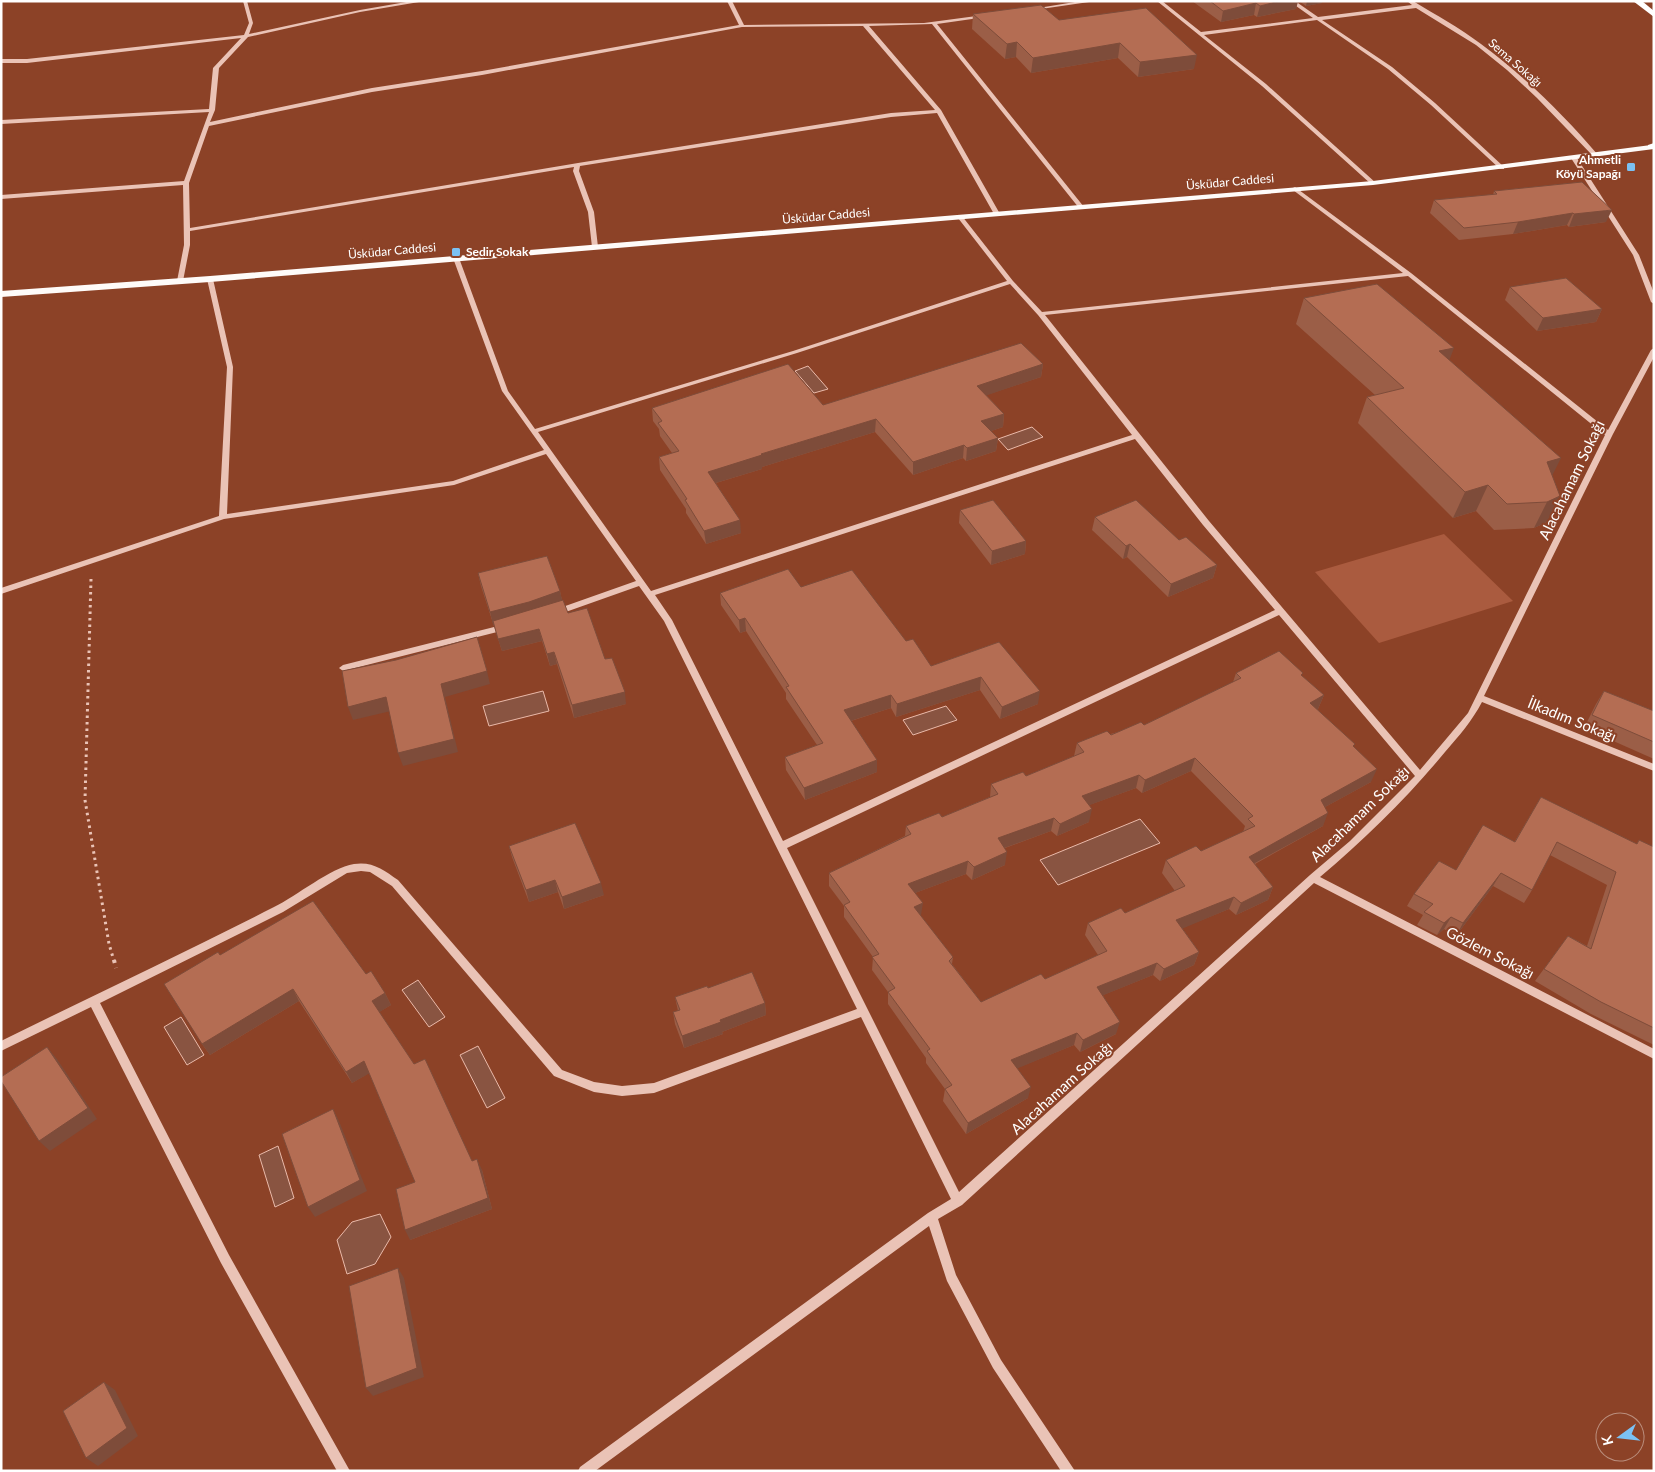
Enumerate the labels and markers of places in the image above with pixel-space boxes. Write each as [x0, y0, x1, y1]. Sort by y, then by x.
place label: Ahmetli Köyü Sapağı [1556, 152, 1621, 181]
marker: Ahmetli Köyü Sapağı [1625, 161, 1637, 173]
place label: Sedir Sokak [466, 244, 529, 259]
marker: Sedir Sokak [450, 246, 462, 258]

